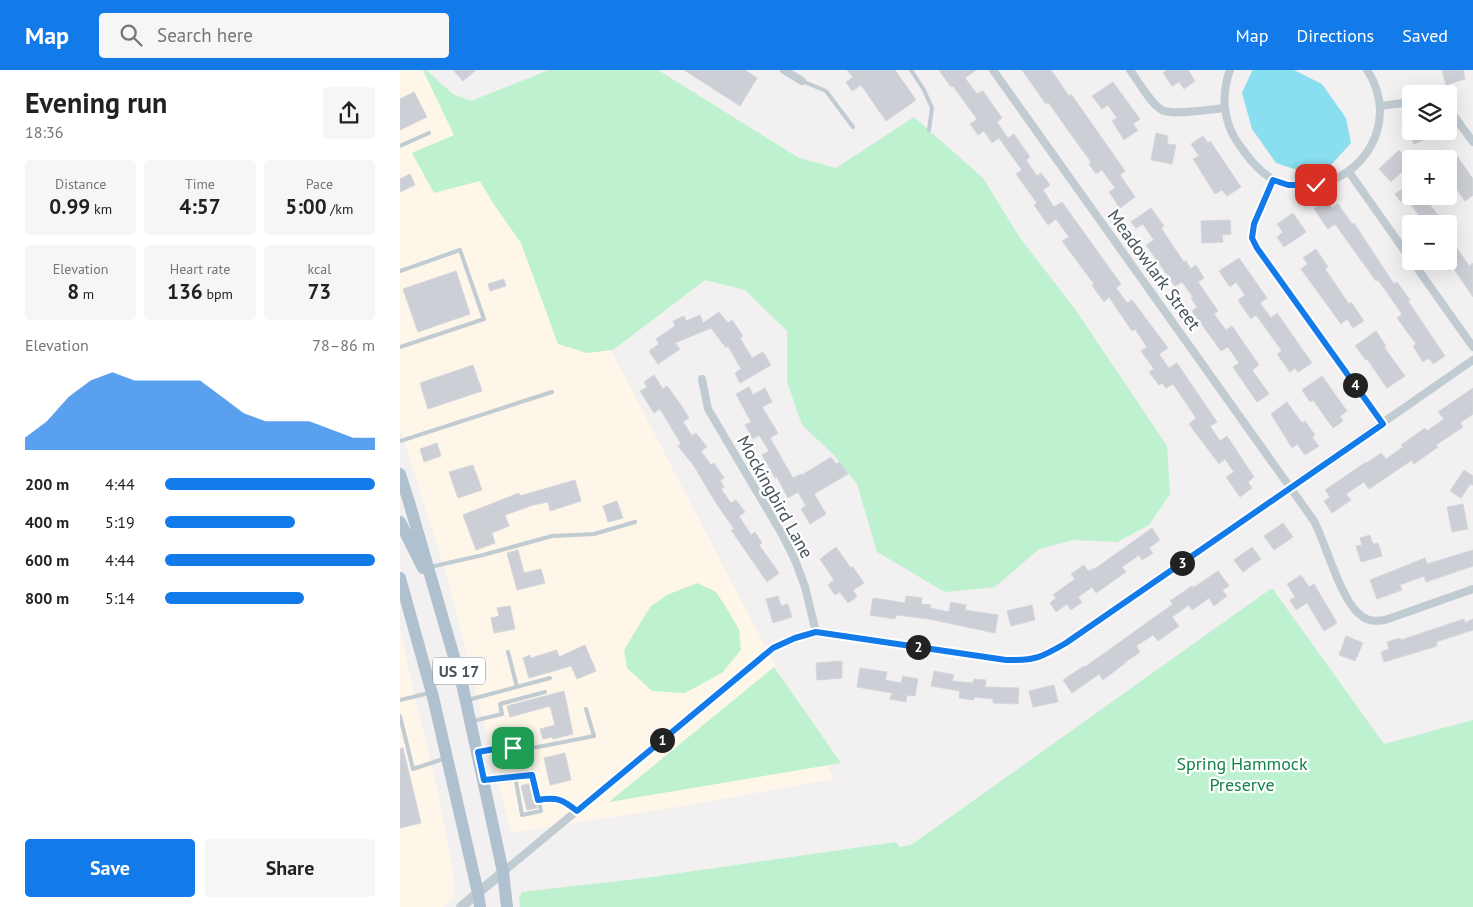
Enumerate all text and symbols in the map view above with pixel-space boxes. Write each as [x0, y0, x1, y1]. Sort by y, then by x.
search box [99, 13, 449, 58]
text: Map [25, 20, 69, 51]
icon: search [117, 21, 145, 49]
text: Search here [157, 23, 253, 47]
text: Map [1236, 24, 1268, 47]
text: Directions [1296, 24, 1374, 47]
text: Saved [1402, 24, 1448, 47]
text: Evening run [25, 84, 167, 121]
map controls [1402, 85, 1457, 270]
button: layers [1402, 85, 1457, 140]
button: share [323, 87, 375, 139]
text: 18:36 [25, 122, 63, 142]
button: + [1402, 150, 1457, 205]
pin [1295, 164, 1337, 206]
icon: check [1302, 171, 1330, 199]
text: Distance [55, 175, 106, 193]
text: Time [185, 175, 215, 193]
text: Pace [306, 175, 333, 193]
text: 0.99 [49, 193, 90, 220]
text: 4:57 [179, 193, 221, 220]
text: 5:00 [285, 193, 327, 220]
text: km [90, 200, 112, 218]
text: /km [327, 200, 353, 218]
street label: Meadowlark Street [1103, 205, 1206, 335]
button: − [1402, 215, 1457, 270]
text: Elevation [53, 260, 109, 278]
text: Heart rate [170, 260, 230, 278]
text: kcal [307, 260, 331, 278]
text: 8 [67, 278, 79, 305]
text: 136 [167, 278, 203, 305]
text: 73 [307, 278, 331, 305]
text: m [79, 285, 94, 303]
text: bpm [203, 285, 233, 303]
text: Elevation [25, 335, 89, 355]
text: 78–86 m [312, 335, 375, 355]
pin: 4 [1342, 372, 1368, 398]
text: 4 [1352, 376, 1359, 394]
street label: Mockingbird Lane [732, 431, 819, 562]
text: 200 m [25, 474, 69, 494]
text: 4:44 [105, 474, 135, 494]
text: 400 m [25, 512, 69, 532]
text: 5:19 [105, 512, 135, 532]
text: 600 m [25, 550, 69, 570]
text: 4:44 [105, 550, 135, 570]
pin: 3 [1170, 550, 1194, 576]
text: 3 [1179, 554, 1186, 572]
text: 800 m [25, 588, 69, 608]
text: 5:14 [105, 588, 135, 608]
pin: 2 [906, 634, 930, 660]
text: 2 [915, 638, 922, 656]
road number: US 17 [433, 658, 485, 684]
pin [492, 727, 534, 769]
pin: 1 [650, 728, 674, 752]
text: 1 [659, 731, 666, 749]
icon: arrive [499, 734, 527, 762]
park label: Spring Hammock Preserve [1176, 752, 1308, 796]
button: Save [25, 839, 195, 897]
button: Share [205, 839, 375, 897]

